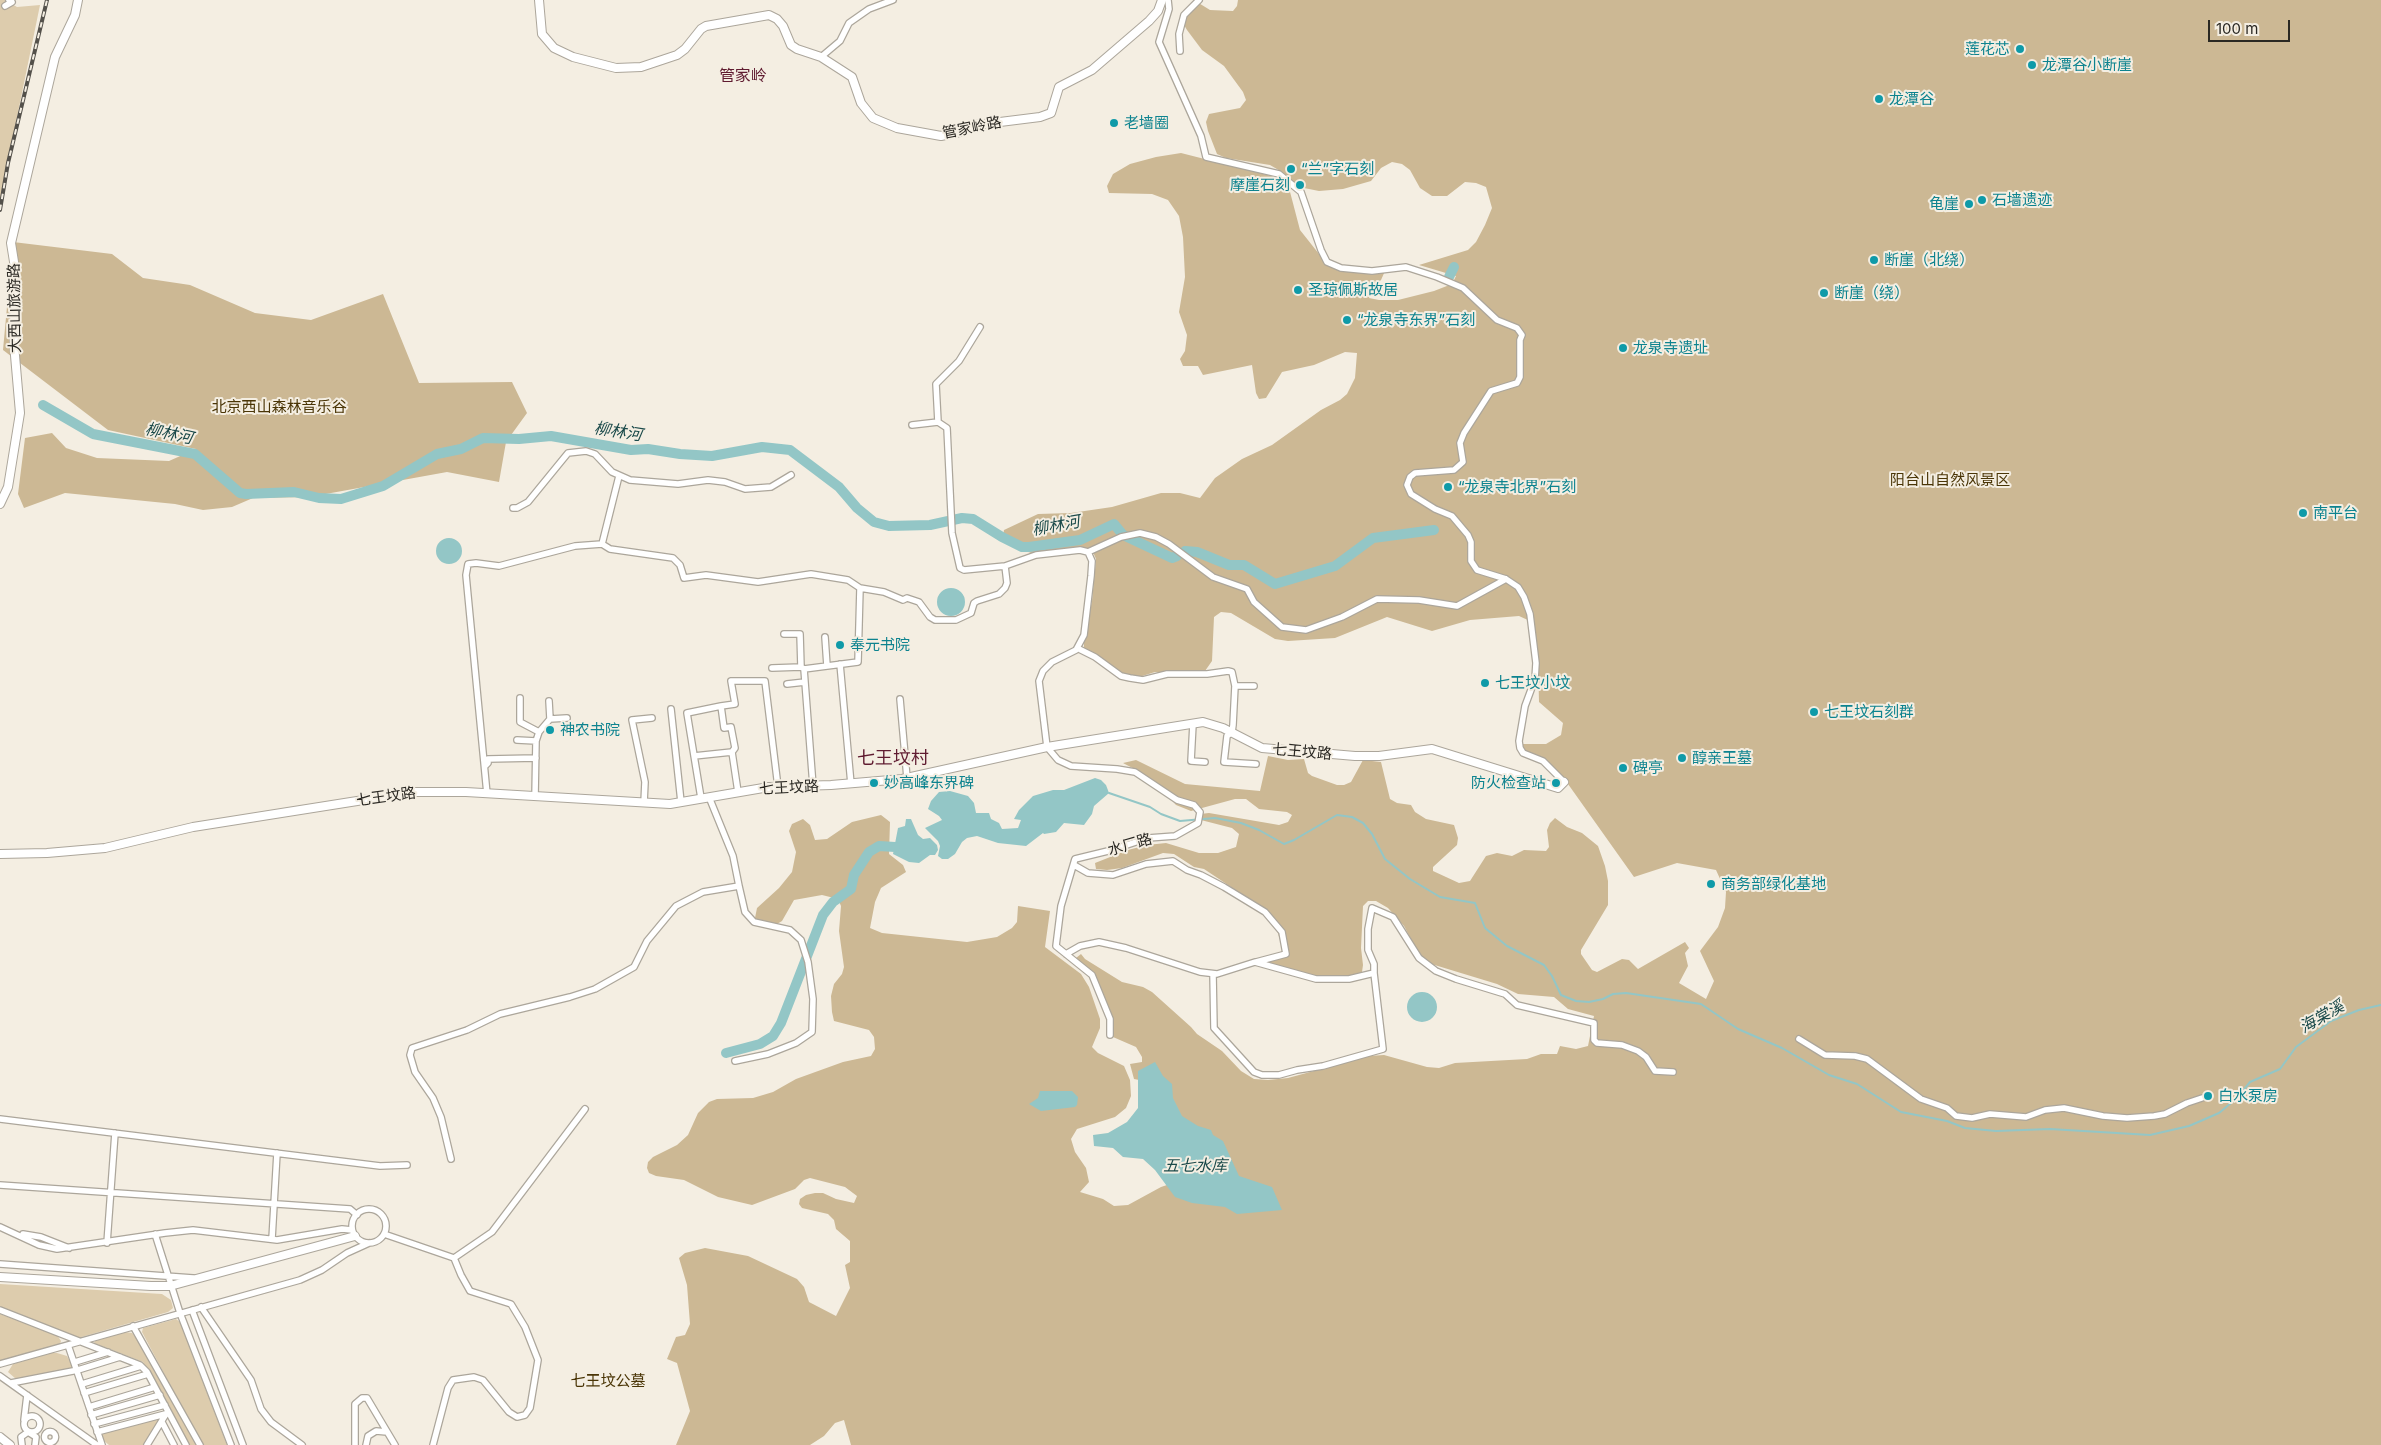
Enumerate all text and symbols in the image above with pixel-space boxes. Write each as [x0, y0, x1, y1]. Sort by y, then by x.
scale bar [2211, 10, 2294, 42]
text: 100 m [2216, 19, 2258, 38]
place label: 莲花芯 [1965, 40, 2010, 58]
marker: 莲花芯 [2014, 43, 2026, 55]
place label: 龙潭谷小断崖 [2042, 56, 2132, 74]
marker: 龙潭谷小断崖 [2026, 59, 2038, 71]
district label: 管家岭 [719, 66, 767, 86]
place label: 龙潭谷 [1889, 90, 1934, 108]
marker: 龙潭谷 [1873, 93, 1885, 105]
street label: 管家岭路 [941, 113, 1003, 143]
place label: 老墙圈 [1124, 114, 1169, 132]
marker: 老墙圈 [1108, 117, 1120, 129]
place label: “兰”字石刻 [1301, 160, 1374, 178]
marker: “兰”字石刻 [1285, 163, 1297, 175]
place label: 摩崖石刻 [1230, 176, 1290, 194]
marker: 摩崖石刻 [1294, 179, 1306, 191]
place label: 石墙遗迹 [1992, 191, 2052, 209]
marker: 石墙遗迹 [1976, 194, 1988, 206]
place label: 龟崖 [1929, 195, 1959, 213]
marker: 龟崖 [1963, 198, 1975, 210]
place label: 断崖（北绕） [1884, 251, 1974, 269]
marker: 断崖（北绕） [1868, 254, 1880, 266]
street label: 大西山旅游路 [5, 263, 25, 353]
place label: 圣琼佩斯故居 [1308, 281, 1398, 299]
marker: 圣琼佩斯故居 [1292, 284, 1304, 296]
place label: 断崖（绕） [1834, 284, 1909, 302]
marker: 断崖（绕） [1818, 287, 1830, 299]
place label: “龙泉寺东界”石刻 [1357, 311, 1475, 329]
marker: “龙泉寺东界”石刻 [1341, 314, 1353, 326]
place label: 龙泉寺遗址 [1633, 339, 1708, 357]
marker: 龙泉寺遗址 [1617, 342, 1629, 354]
park label: 北京西山森林音乐谷 [212, 398, 346, 416]
water label: 柳林河 [593, 419, 643, 445]
water label: 柳林河 [144, 420, 194, 448]
park label: 阳台山自然风景区 [1890, 471, 2010, 489]
place label: “龙泉寺北界”石刻 [1458, 478, 1576, 496]
marker: “龙泉寺北界”石刻 [1442, 481, 1454, 493]
place label: 南平台 [2313, 504, 2358, 522]
marker: 南平台 [2297, 507, 2309, 519]
water label: 柳林河 [1031, 512, 1081, 540]
place label: 奉元书院 [850, 636, 910, 654]
marker: 奉元书院 [834, 639, 846, 651]
place label: 七王坟小坟 [1495, 674, 1570, 692]
marker: 七王坟小坟 [1479, 677, 1491, 689]
place label: 七王坟石刻群 [1824, 703, 1914, 721]
marker: 七王坟石刻群 [1808, 706, 1820, 718]
place label: 神农书院 [560, 721, 620, 739]
marker: 神农书院 [544, 724, 556, 736]
street label: 七王坟路 [1271, 740, 1333, 764]
district label: 七王坟村 [857, 748, 929, 770]
place label: 醇亲王墓 [1692, 749, 1752, 767]
marker: 醇亲王墓 [1676, 752, 1688, 764]
place label: 碑亭 [1633, 759, 1663, 777]
marker: 碑亭 [1617, 762, 1629, 774]
place label: 妙高峰东界碑 [884, 774, 974, 792]
place label: 防火检查站 [1471, 774, 1546, 792]
street label: 七王坟路 [759, 777, 819, 799]
marker: 妙高峰东界碑 [868, 777, 880, 789]
marker: 防火检查站 [1550, 777, 1562, 789]
street label: 七王坟路 [355, 784, 417, 810]
street label: 水厂路 [1106, 830, 1154, 860]
place label: 商务部绿化基地 [1721, 875, 1826, 893]
marker: 商务部绿化基地 [1705, 878, 1717, 890]
water label: 海棠溪 [2296, 997, 2348, 1037]
place label: 白水泵房 [2218, 1087, 2278, 1105]
marker: 白水泵房 [2202, 1090, 2214, 1102]
water label: 五七水库 [1163, 1156, 1227, 1176]
park label: 七王坟公墓 [571, 1372, 645, 1390]

